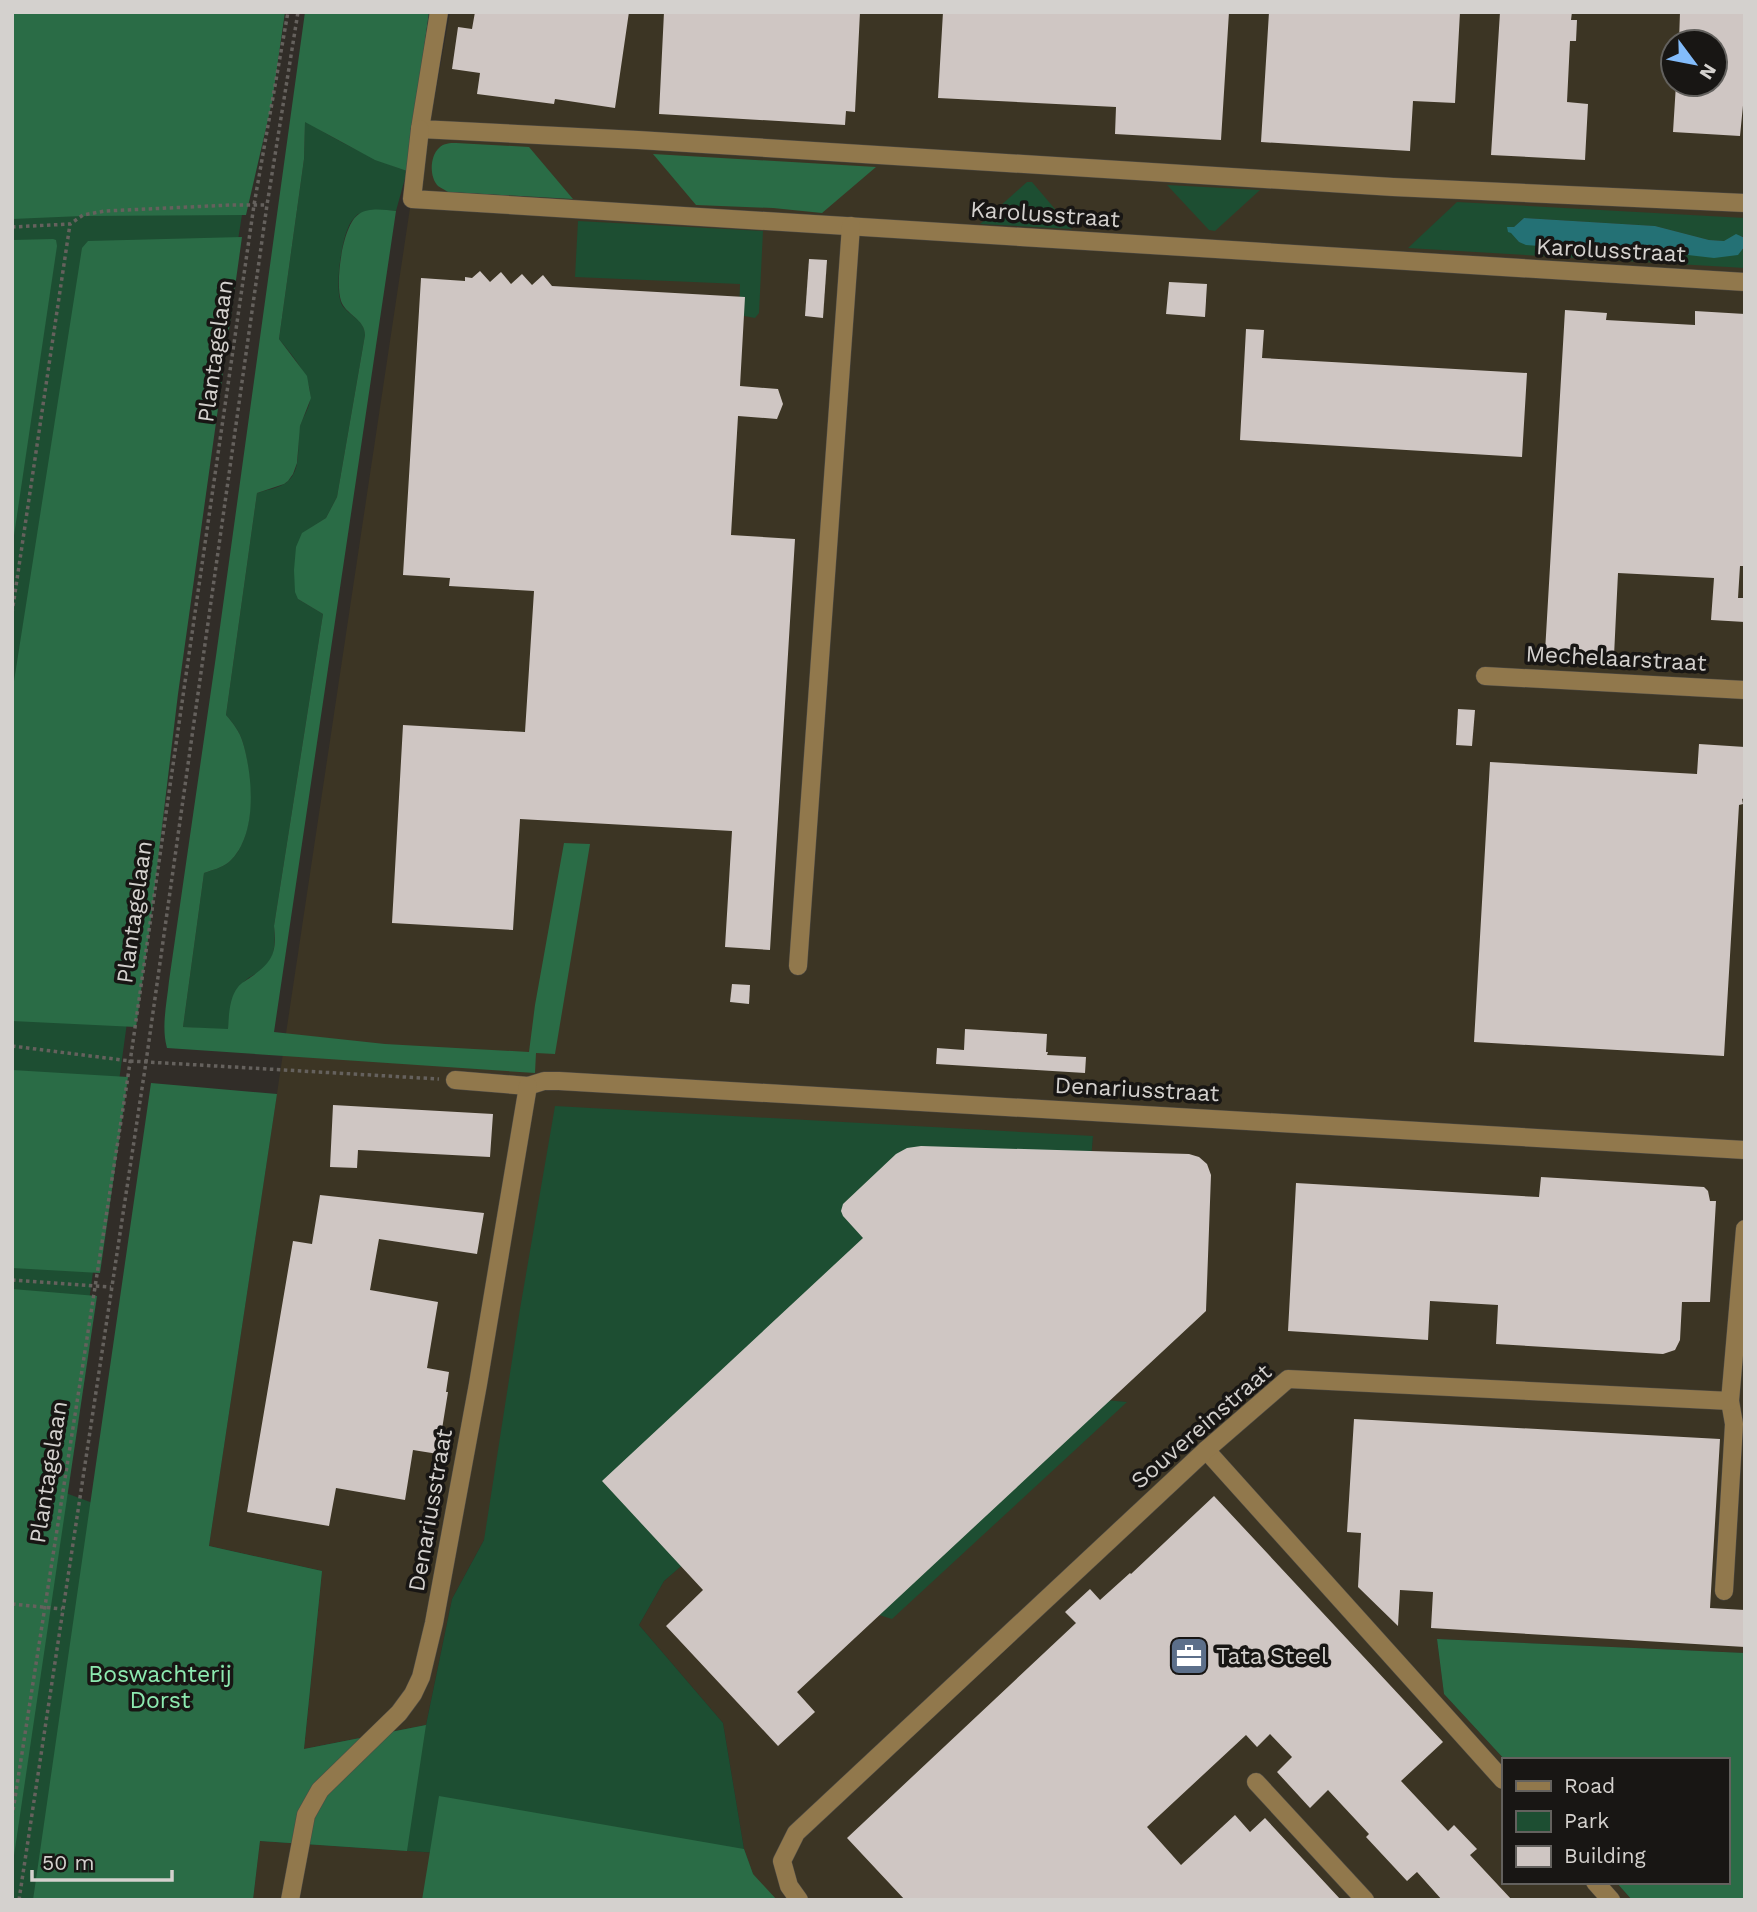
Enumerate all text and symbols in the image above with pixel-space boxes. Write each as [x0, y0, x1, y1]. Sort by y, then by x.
north arrow [1659, 28, 1729, 98]
text: N [1695, 60, 1721, 84]
street label: Karolusstraat [969, 196, 1121, 233]
street label: Karolusstraat [1535, 233, 1687, 268]
street label: Plantagelaan [192, 278, 239, 424]
street label: Mechelaarstraat [1525, 640, 1707, 677]
street label: Plantagelaan [111, 839, 158, 985]
street label: Denariusstraat [1054, 1072, 1220, 1107]
street label: Souvereinstraat [1126, 1358, 1277, 1495]
street label: Plantagelaan [24, 1399, 73, 1545]
street label: Denariusstraat [403, 1426, 458, 1594]
office icon: Tata Steel [1168, 1635, 1210, 1677]
place label: Tata Steel [1216, 1643, 1328, 1670]
park label: Boswachterij Dorst [88, 1661, 232, 1714]
legend [1502, 1758, 1729, 1884]
text: Road [1564, 1773, 1615, 1798]
text: Park [1564, 1808, 1609, 1833]
scale bar [32, 1839, 172, 1883]
text: Building [1564, 1843, 1646, 1868]
text: 50 m [42, 1850, 94, 1875]

